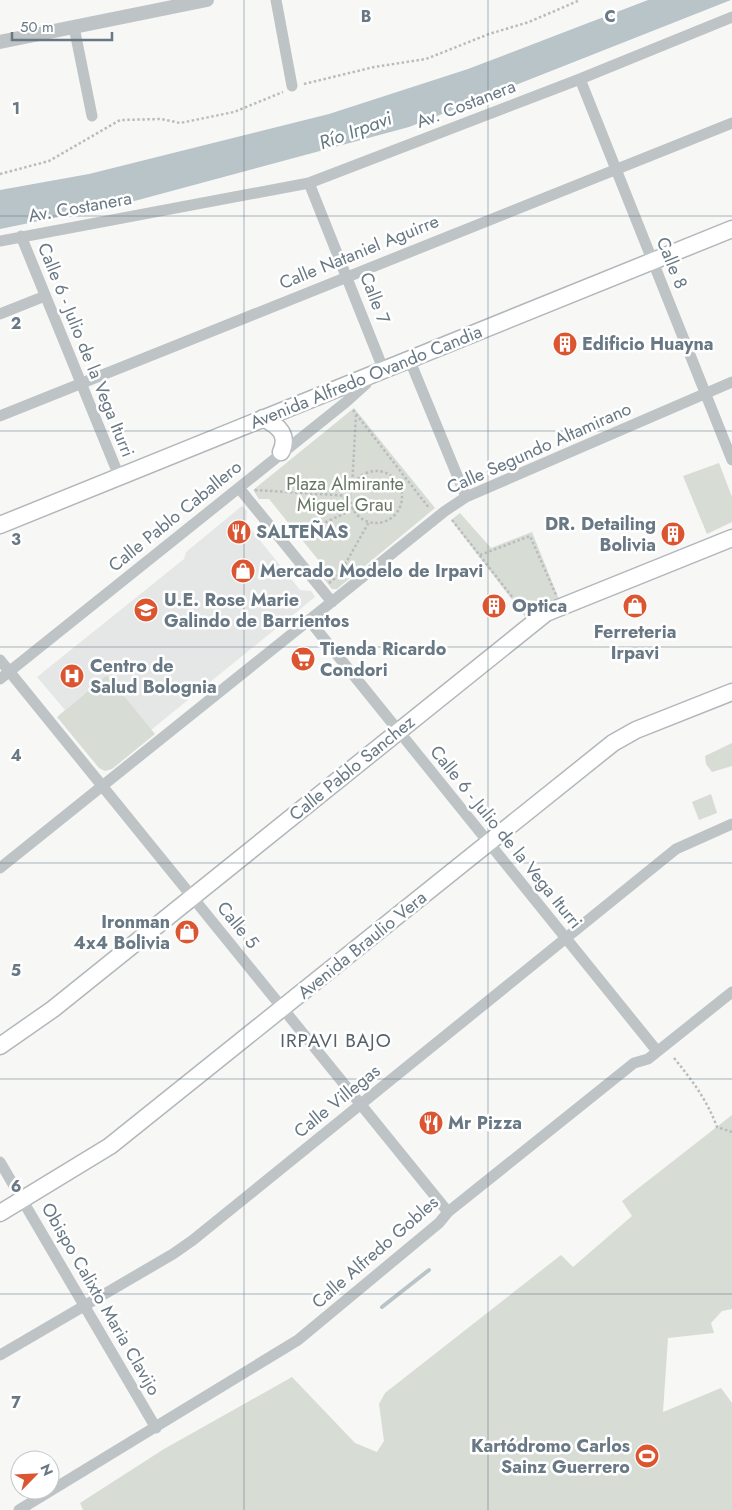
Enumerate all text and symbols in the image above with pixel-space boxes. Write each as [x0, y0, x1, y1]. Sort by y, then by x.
text: B [361, 5, 371, 28]
text: C [604, 5, 616, 28]
scale bar [12, 10, 112, 42]
text: 50 m [20, 16, 54, 38]
street label: Av. Costanera [413, 73, 519, 135]
text: 1 [12, 97, 20, 120]
water label: Río Irpavi [315, 104, 396, 156]
street label: Av. Costanera [26, 185, 134, 229]
street label: Calle Nataniel Aguirre [275, 208, 443, 296]
street label: Calle 8 [650, 233, 694, 293]
street label: Calle 6 - Julio de la Vega Iturri [31, 239, 141, 461]
street label: Calle 7 [353, 268, 397, 328]
text: 2 [11, 312, 21, 335]
street label: Avenida Alfredo Ovando Candia [246, 318, 486, 436]
building icon: Edificio Huayna [552, 331, 578, 357]
place label: Edificio Huayna [582, 331, 714, 357]
street label: Calle Segundo Altamirano [443, 395, 636, 500]
street label: Calle Pablo Caballero [103, 454, 247, 578]
park label: Plaza Almirante Miguel Grau [286, 471, 404, 518]
place label: DR. Detailing Bolivia [545, 511, 656, 558]
restaurant icon: SALTEÑAS [226, 519, 252, 545]
place label: SALTEÑAS [256, 519, 348, 545]
building icon: DR. Detailing Bolivia [660, 521, 686, 547]
text: 3 [11, 528, 21, 551]
shop icon: Mercado Modelo de Irpavi [230, 558, 256, 584]
place label: Mercado Modelo de Irpavi [260, 558, 483, 584]
place label: U.E. Rose Marie Galindo de Barrientos [164, 587, 349, 634]
building icon: Optica [481, 593, 507, 619]
place label: Optica [512, 593, 567, 619]
shop icon: Ferreteria Irpavi [622, 593, 648, 619]
school or university icon: U.E. Rose Marie Galindo de Barrientos [133, 597, 159, 623]
place label: Ferreteria Irpavi [594, 619, 676, 666]
place label: Tienda Ricardo Condori [320, 636, 447, 683]
supermarket icon: Tienda Ricardo Condori [290, 646, 316, 672]
place label: Centro de Salud Bolognia [90, 653, 217, 700]
hospital icon: Centro de Salud Bolognia [59, 663, 85, 689]
street label: Calle Pablo Sanchez [284, 709, 421, 827]
street label: Calle 6 - Julio de la Vega Iturri [424, 740, 588, 934]
text: 4 [10, 744, 22, 767]
street label: Avenida Braulio Vera [292, 885, 432, 1005]
street label: Calle 5 [211, 896, 265, 954]
place label: Ironman 4x4 Bolivia [73, 909, 170, 956]
shop icon: Ironman 4x4 Bolivia [174, 919, 200, 945]
text: 5 [11, 959, 21, 982]
district label: IRPAVI BAJO [280, 1027, 392, 1054]
street label: Calle Villegas [288, 1058, 386, 1144]
restaurant icon: Mr Pizza [418, 1110, 444, 1136]
place label: Mr Pizza [448, 1110, 522, 1136]
text: 6 [11, 1175, 21, 1198]
street label: Calle Alfredo Gobles [306, 1190, 444, 1314]
street label: Obispo Calixto Maria Clavijo [35, 1198, 167, 1400]
text: 7 [11, 1391, 21, 1414]
place label: Kartódromo Carlos Sainz Guerrero [471, 1433, 630, 1480]
sports icon: Kartódromo Carlos Sainz Guerrero [634, 1443, 660, 1469]
north arrow [10, 1450, 60, 1500]
text: N [35, 1461, 58, 1479]

